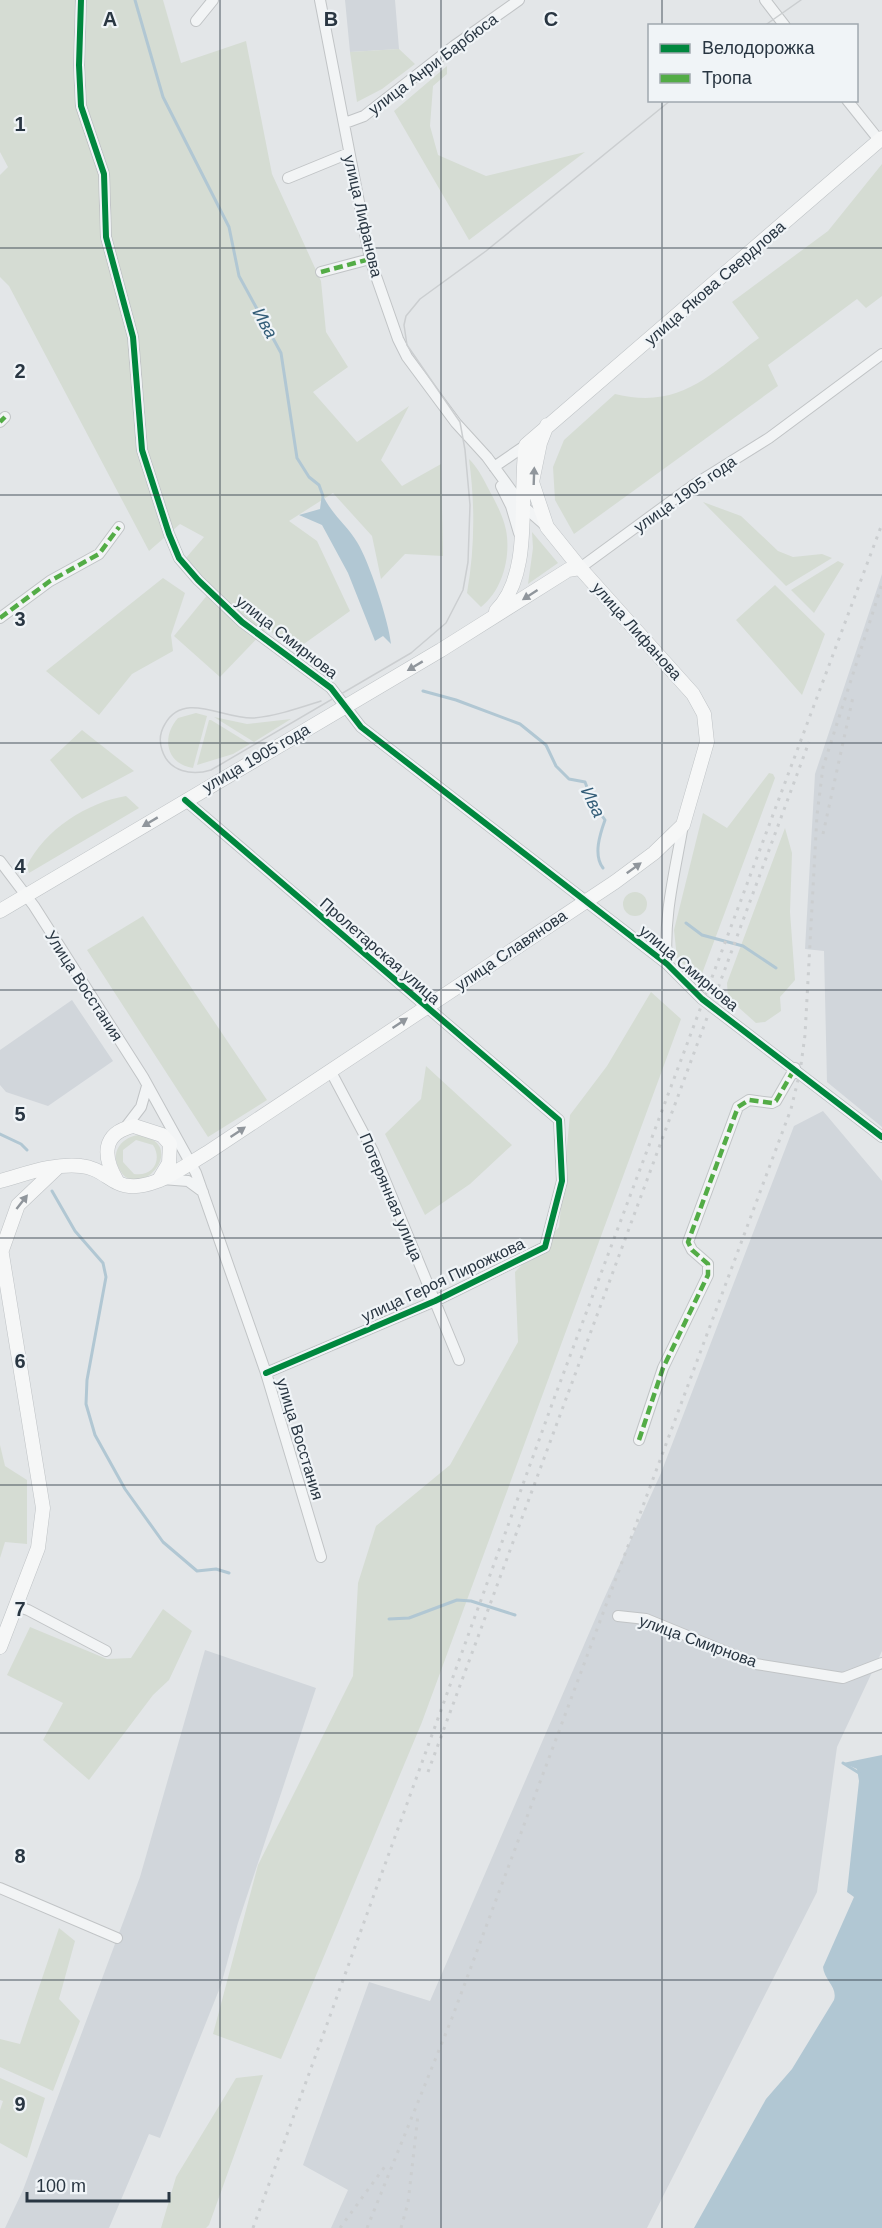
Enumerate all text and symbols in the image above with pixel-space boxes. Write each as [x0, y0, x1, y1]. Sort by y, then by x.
text: A [103, 8, 117, 30]
text: B [324, 8, 338, 30]
text: C [544, 8, 558, 30]
street label: улица Анри Барбюса [365, 10, 501, 118]
legend [648, 24, 858, 102]
text: Велодорожка [702, 38, 815, 58]
text: Тропа [702, 68, 753, 88]
text: 1 [14, 113, 26, 135]
street label: улица Лифанова [341, 153, 385, 279]
street label: улица Якова Свердлова [641, 217, 789, 348]
water label: Ива [249, 304, 281, 342]
text: 2 [14, 360, 26, 382]
street label: улица 1905 года [631, 452, 739, 536]
one-way arrow [529, 467, 539, 486]
street label: улица Лифанова [589, 579, 685, 683]
one-way arrow [522, 589, 538, 600]
street label: улица Смирнова [233, 592, 341, 682]
text: 3 [14, 608, 26, 630]
one-way arrow [407, 660, 423, 671]
street label: улица 1905 года [199, 720, 313, 796]
water label: Ива [577, 783, 609, 821]
one-way arrow [141, 817, 158, 827]
text: 4 [14, 855, 26, 877]
one-way arrow [625, 862, 641, 874]
street label: Пролетарская улица [317, 894, 443, 1008]
street label: улица Славянова [452, 907, 570, 993]
street label: улица Смирнова [636, 922, 742, 1014]
street label: Улица Восстания [42, 928, 126, 1044]
one-way arrow [391, 1018, 408, 1029]
text: 5 [14, 1103, 26, 1125]
one-way arrow [229, 1126, 245, 1138]
street label: Потерянная улица [356, 1131, 426, 1264]
one-way arrow [15, 1195, 27, 1210]
street label: улица Героя Пирожкова [359, 1235, 527, 1325]
text: 6 [14, 1350, 26, 1372]
street label: улица Восстания [273, 1376, 327, 1502]
text: 7 [14, 1598, 26, 1620]
street label: улица Смирнова [637, 1612, 759, 1670]
text: 8 [14, 1845, 26, 1867]
text: 9 [14, 2093, 26, 2115]
scale bar [27, 2165, 170, 2203]
text: 100 m [36, 2176, 86, 2196]

